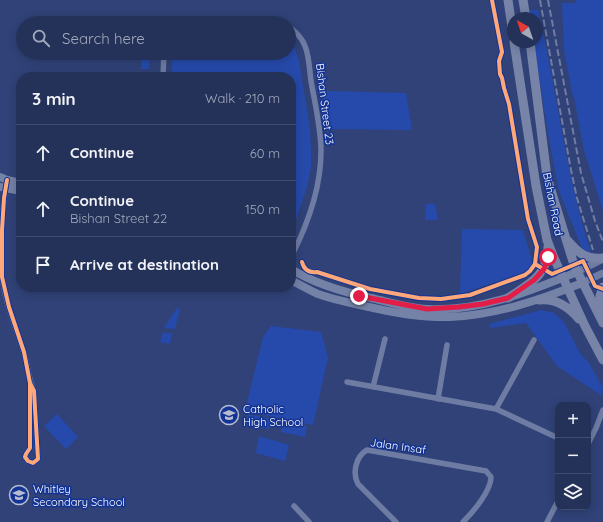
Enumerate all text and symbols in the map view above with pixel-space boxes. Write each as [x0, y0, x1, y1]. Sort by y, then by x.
north arrow [507, 12, 543, 48]
search box [16, 16, 296, 60]
icon: search [30, 27, 52, 49]
text: Search here [62, 29, 145, 48]
street label: Bishan Street 23 [313, 63, 337, 146]
text: 3 min [32, 88, 76, 109]
text: Walk · 210 m [205, 90, 280, 106]
icon: ahead [32, 142, 54, 164]
text: Continue [70, 143, 134, 162]
text: 60 m [250, 145, 280, 161]
street label: Bishan Road [540, 171, 566, 237]
text: Continue [70, 191, 134, 210]
icon: ahead [32, 198, 54, 220]
text: 150 m [245, 201, 280, 217]
text: Bishan Street 22 [70, 210, 167, 226]
route start [539, 248, 557, 266]
icon: arrive [32, 254, 54, 276]
text: Arrive at destination [70, 255, 219, 274]
route end [350, 287, 368, 305]
place label: Catholic High School [243, 402, 303, 429]
map controls [555, 402, 591, 510]
button: + [555, 402, 591, 438]
school or university icon: Catholic High School [218, 404, 240, 426]
street label: Jalan Insaf [369, 435, 427, 457]
button: − [555, 438, 591, 474]
button: layers [555, 474, 591, 510]
place label: Whitley Secondary School [33, 482, 125, 509]
school or university icon: Whitley Secondary School [8, 484, 30, 506]

